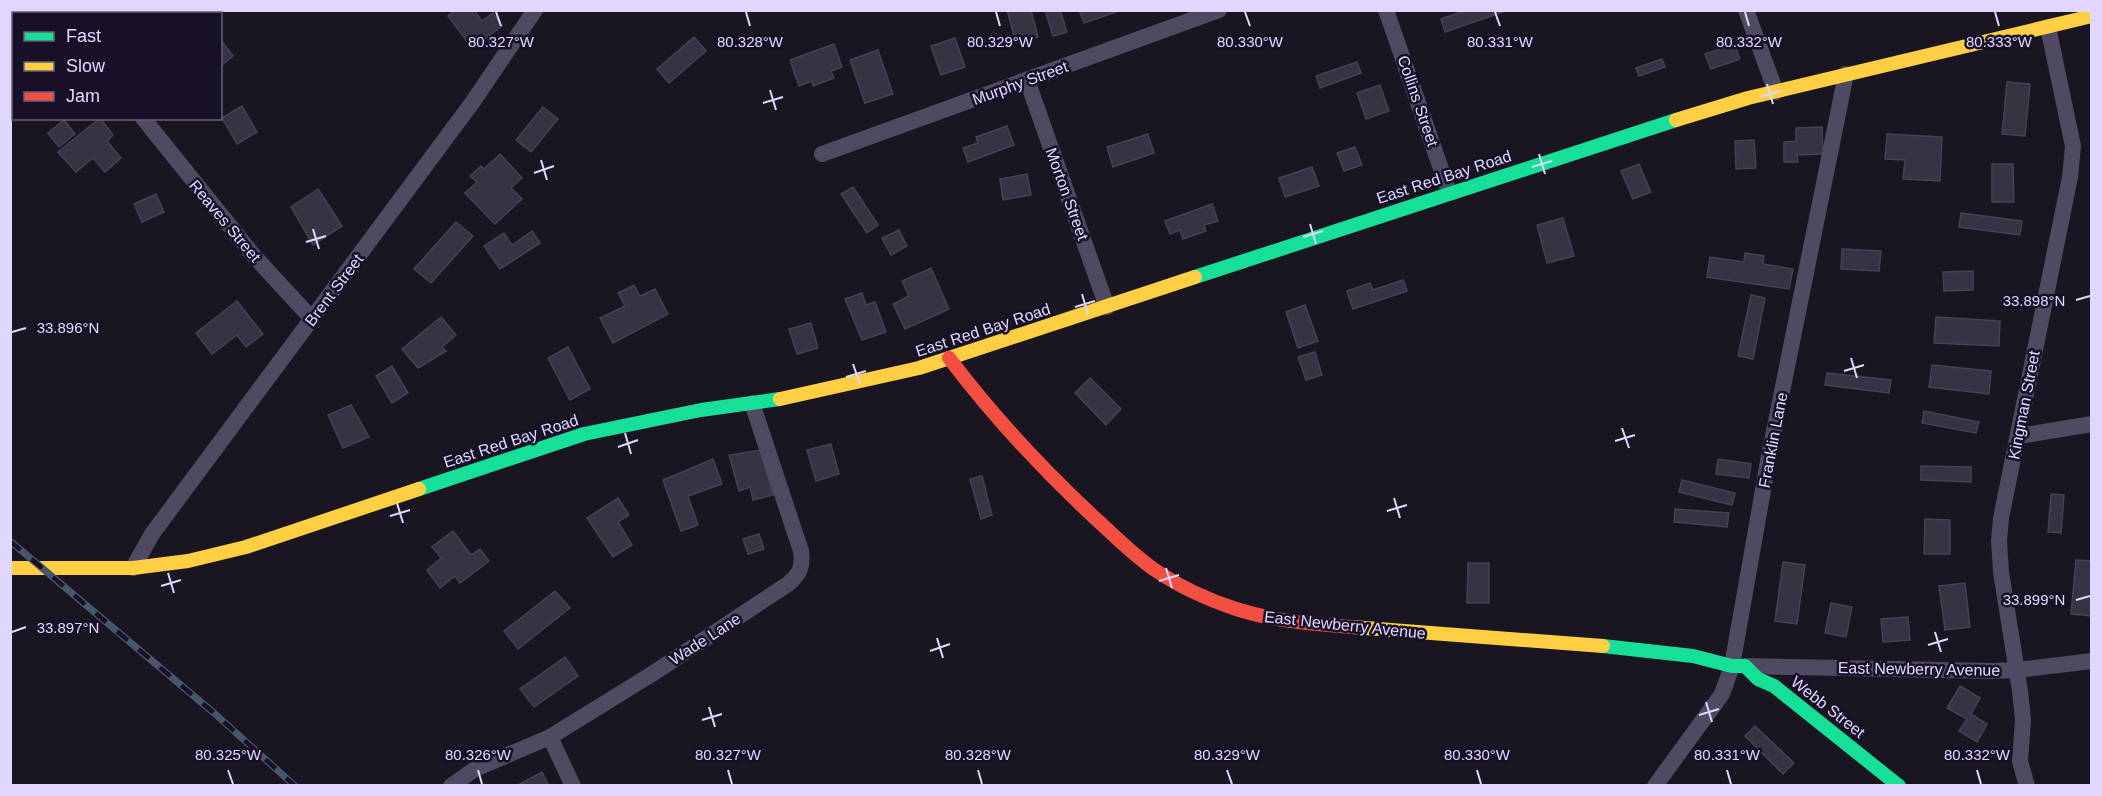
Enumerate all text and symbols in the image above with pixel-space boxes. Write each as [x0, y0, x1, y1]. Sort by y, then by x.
legend [12, 12, 222, 120]
text: Fast [66, 26, 101, 46]
text: 80.327°W [468, 33, 535, 50]
text: 80.328°W [717, 33, 784, 50]
text: 80.329°W [967, 33, 1034, 50]
text: 80.330°W [1217, 33, 1284, 50]
text: 80.331°W [1467, 33, 1534, 50]
text: 80.332°W [1716, 33, 1783, 50]
text: 80.333°W [1966, 33, 2033, 50]
street label: Collins Street [1394, 53, 1442, 149]
text: Slow [66, 56, 106, 76]
street label: Murphy Street [970, 58, 1071, 108]
text: Jam [66, 86, 100, 106]
street label: Morton Street [1042, 146, 1092, 243]
street label: East Red Bay Road [1375, 147, 1513, 207]
street label: Reaves Street [186, 177, 264, 266]
street label: Brent Street [302, 250, 367, 329]
text: 33.898°N [2003, 292, 2065, 309]
street label: East Red Bay Road [914, 300, 1052, 360]
text: 33.896°N [37, 319, 99, 336]
street label: Kingman Street [2005, 349, 2043, 461]
street label: Franklin Lane [1755, 391, 1791, 489]
street label: East Red Bay Road [442, 411, 580, 471]
text: 33.899°N [2003, 591, 2065, 608]
street label: East Newberry Avenue [1263, 608, 1427, 642]
street label: Wade Lane [666, 610, 744, 668]
text: 33.897°N [37, 619, 99, 636]
street label: East Newberry Avenue [1838, 659, 2000, 679]
street label: Webb Street [1788, 673, 1869, 741]
text: 80.325°W [195, 746, 262, 763]
text: 80.326°W [445, 746, 512, 763]
text: 80.327°W [695, 746, 762, 763]
text: 80.328°W [945, 746, 1012, 763]
text: 80.329°W [1194, 746, 1261, 763]
text: 80.330°W [1444, 746, 1511, 763]
text: 80.331°W [1694, 746, 1761, 763]
text: 80.332°W [1944, 746, 2011, 763]

